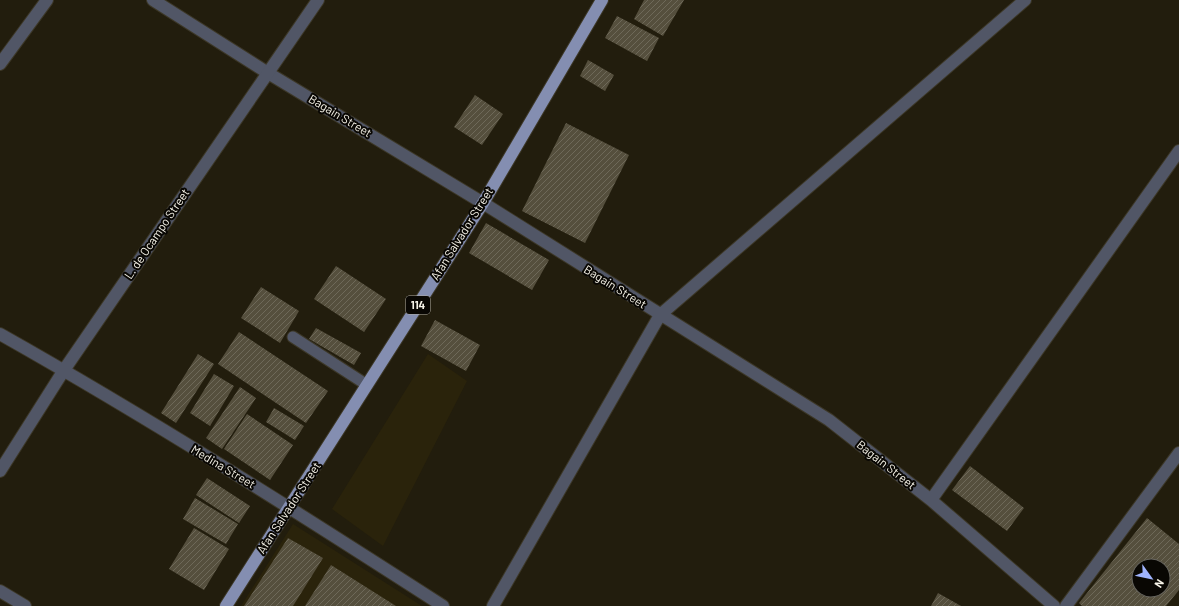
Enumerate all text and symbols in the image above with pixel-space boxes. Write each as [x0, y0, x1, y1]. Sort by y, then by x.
street label: Bagain Street [307, 91, 374, 139]
street label: Afan Salvador Street [427, 185, 495, 282]
street label: L. de Ocampo Street [121, 186, 192, 281]
street label: Bagain Street [582, 261, 649, 311]
road number: 114 [406, 296, 430, 314]
street label: Bagain Street [854, 437, 919, 492]
street label: Medina Street [189, 442, 258, 491]
street label: Afan Salvador Street [253, 459, 323, 556]
north arrow [1131, 558, 1171, 598]
text: N [1152, 577, 1167, 590]

